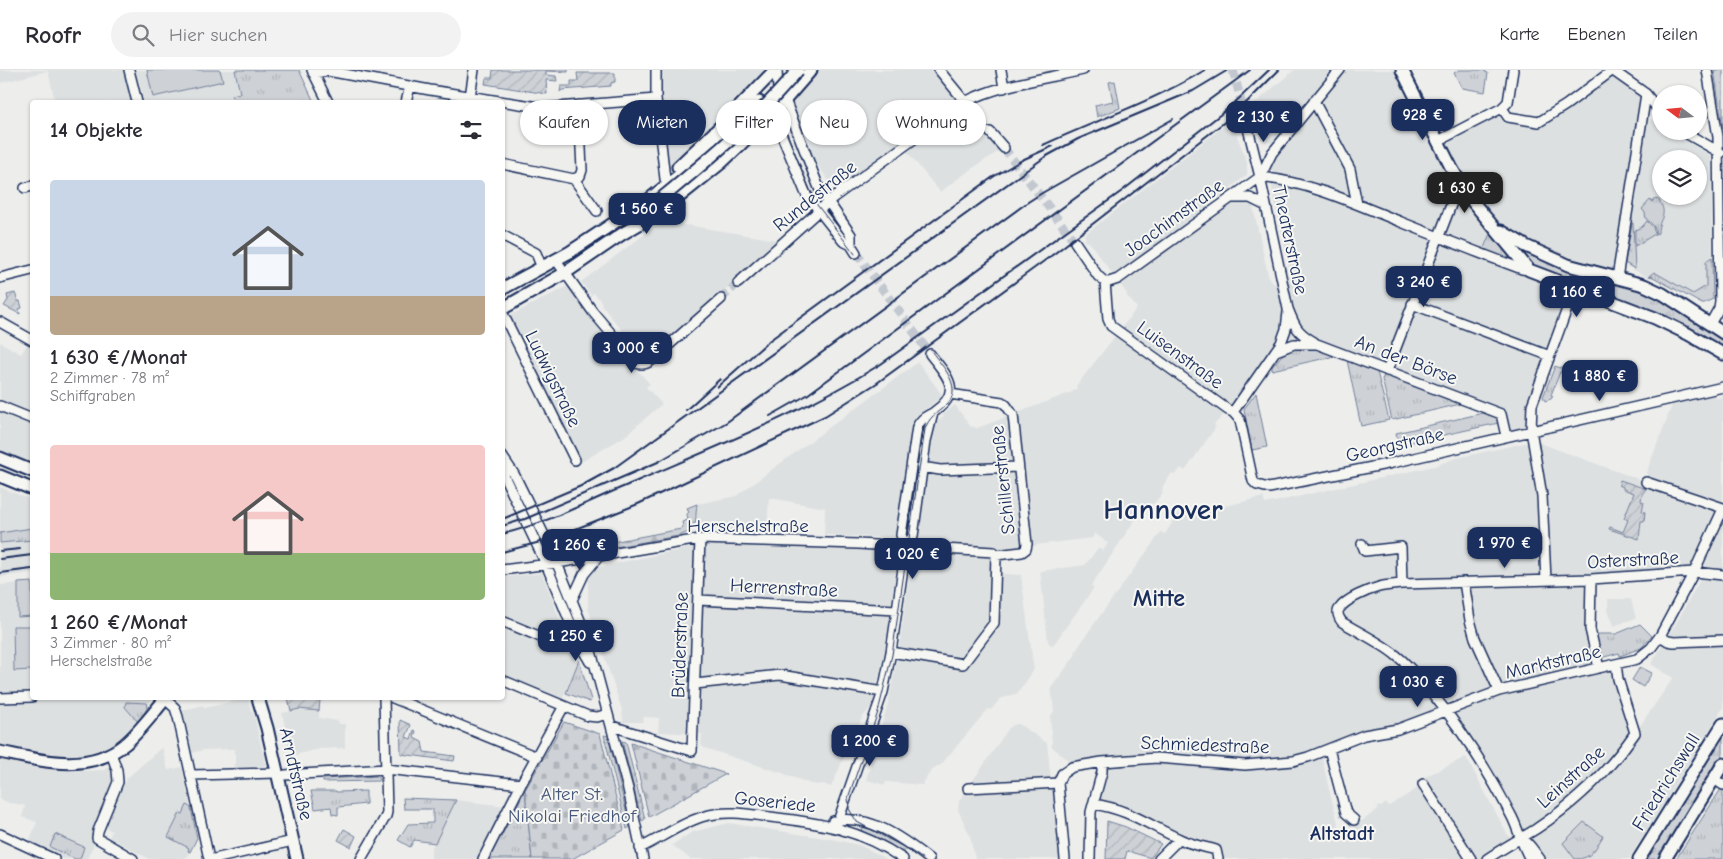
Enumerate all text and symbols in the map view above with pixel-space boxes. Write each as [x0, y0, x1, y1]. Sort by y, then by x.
search box [111, 12, 461, 57]
text: Roofr [25, 21, 81, 49]
icon: search [129, 21, 157, 49]
text: Hier suchen [169, 24, 268, 46]
text: Karte [1499, 24, 1540, 45]
text: Ebenen [1568, 24, 1626, 45]
text: Teilen [1654, 24, 1698, 45]
north arrow [1652, 85, 1708, 140]
map controls [1652, 85, 1707, 205]
pin: 928 € [1388, 98, 1458, 141]
chip: Kaufen [520, 100, 608, 145]
chip: Mieten [618, 100, 706, 145]
chip: Filter [716, 100, 791, 145]
chip: Neu [801, 100, 867, 145]
chip: Wohnung [877, 100, 986, 145]
pin: 2 130 € [1218, 100, 1310, 143]
text: 928 € [1402, 106, 1444, 124]
text: 2 130 € [1237, 108, 1291, 126]
icon: filters [457, 116, 485, 144]
text: 14 Objekte [50, 118, 143, 142]
button: layers [1652, 150, 1707, 205]
street label: Rundestraße [769, 156, 861, 236]
pin: 1 630 € [1419, 172, 1511, 214]
street label: Joachimstraße [1120, 174, 1228, 262]
text: 1 630 € [1438, 179, 1492, 197]
street label: Theaterstraße [1268, 183, 1312, 297]
pin: 1 560 € [601, 192, 693, 235]
text: 1 560 € [620, 200, 674, 218]
icon: home [223, 213, 313, 303]
pin: 3 240 € [1378, 266, 1470, 308]
text: 3 240 € [1397, 273, 1451, 291]
pin: 1 160 € [1531, 276, 1623, 318]
text: 1 160 € [1551, 283, 1603, 301]
street label: Luisenstraße [1133, 316, 1227, 394]
street label: Ludwigstraße [520, 327, 586, 431]
street label: An der Börse [1352, 330, 1460, 390]
pin: 3 000 € [586, 332, 678, 374]
text: 3 000 € [603, 339, 661, 357]
text: 1 630 €/Monat [50, 345, 187, 369]
pin: 1 880 € [1554, 360, 1646, 402]
text: 1 880 € [1573, 367, 1627, 385]
text: 2 Zimmer · 78 m² [50, 369, 169, 387]
text: Schiffgraben [50, 387, 136, 405]
street label: Georgstraße [1344, 423, 1446, 467]
street label: Schillerstraße [986, 424, 1020, 536]
icon: home [223, 478, 313, 568]
district label: Hannover [1103, 493, 1223, 526]
street label: Herschelstraße [687, 515, 809, 537]
pin: 1 970 € [1459, 526, 1551, 569]
pin: 1 260 € [534, 528, 626, 571]
text: 1 970 € [1478, 534, 1532, 552]
text: 1 260 € [553, 536, 607, 554]
pin: 1 020 € [867, 538, 959, 580]
text: 1 020 € [886, 545, 940, 563]
street label: Osterstraße [1587, 547, 1679, 573]
street label: Herrenstraße [730, 574, 838, 602]
district label: Mitte [1133, 584, 1185, 612]
street label: Brüderstraße [667, 592, 693, 698]
text: 1 260 €/Monat [50, 610, 187, 634]
pin: 1 250 € [530, 620, 622, 662]
text: 1 250 € [549, 627, 603, 645]
text: 3 Zimmer · 80 m² [50, 634, 171, 652]
street label: Marktstraße [1503, 640, 1603, 684]
text: Herschelstraße [50, 652, 152, 670]
pin: 1 030 € [1372, 666, 1464, 708]
text: 1 030 € [1391, 673, 1445, 691]
pin: 1 200 € [824, 724, 916, 767]
street label: Arndtstraße [275, 726, 317, 822]
street label: Friedrichswall [1627, 729, 1705, 835]
text: 1 200 € [843, 732, 897, 750]
street label: Schmiedestraße [1140, 732, 1270, 758]
street label: Leinstraße [1533, 741, 1609, 813]
park label: Alter St. Nikolai Friedhof [508, 783, 638, 827]
street label: Goseriede [733, 787, 817, 817]
district label: Altstadt [1310, 822, 1374, 845]

